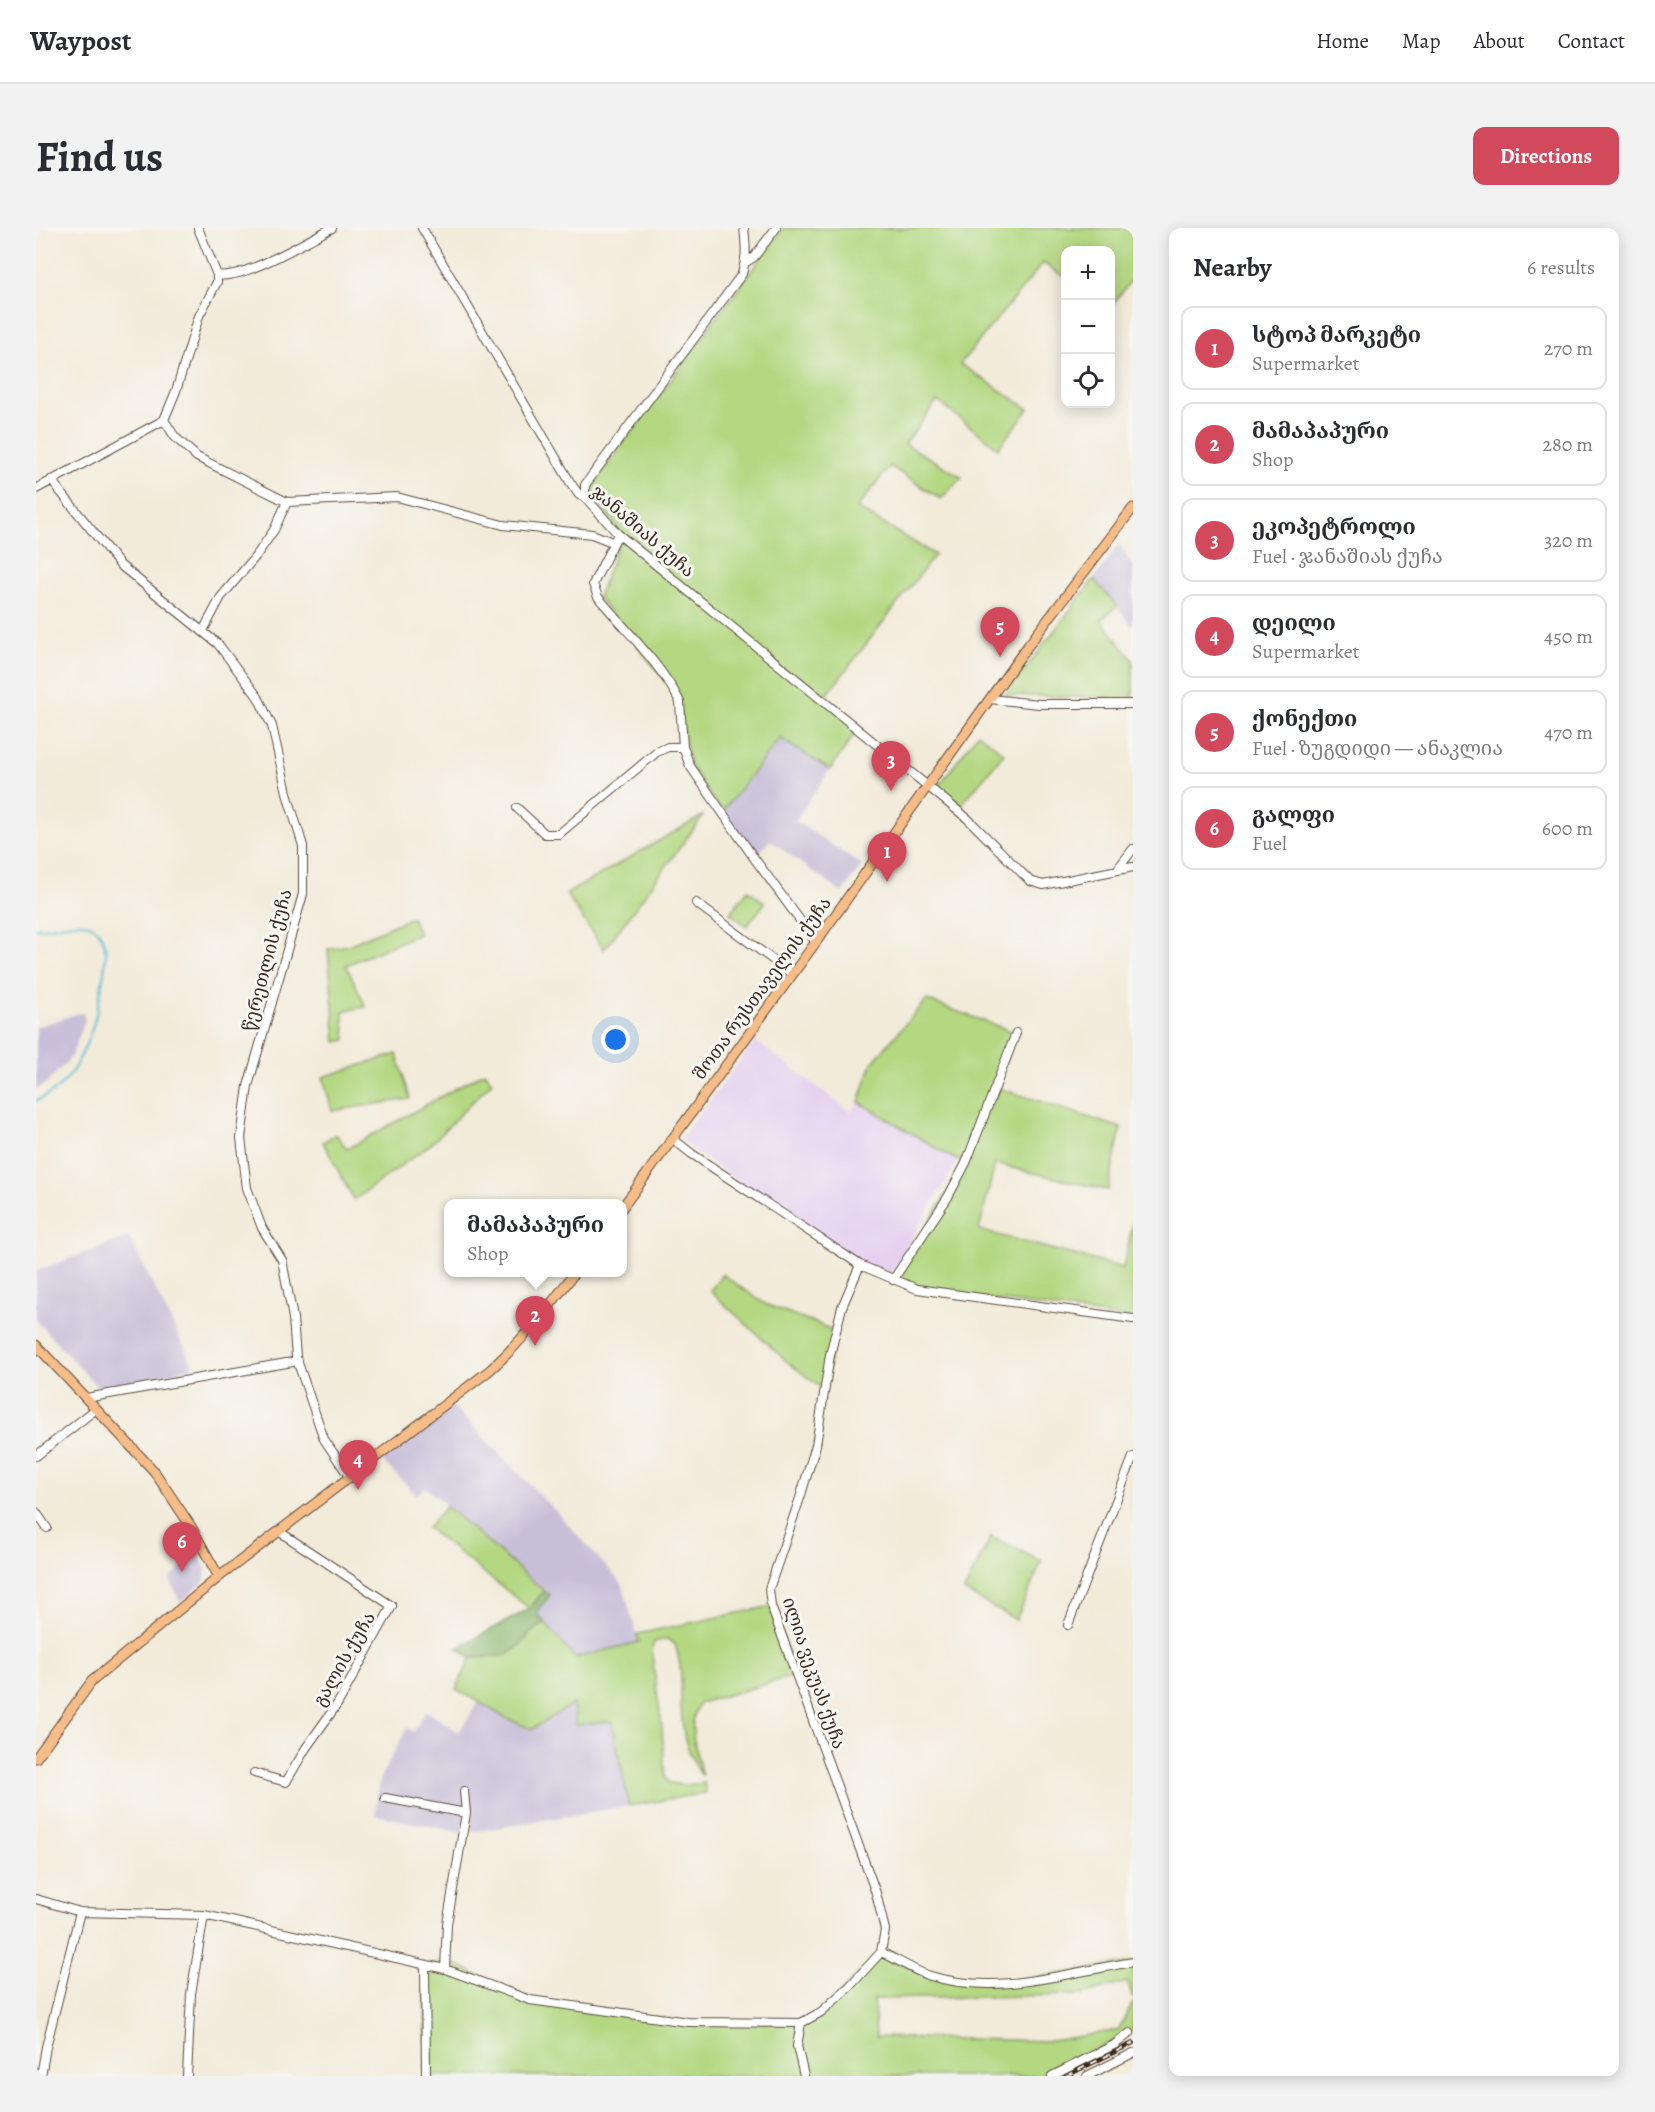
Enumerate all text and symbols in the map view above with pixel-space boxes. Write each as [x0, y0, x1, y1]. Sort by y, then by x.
text: Waypost [30, 22, 131, 60]
text: Home [1316, 27, 1369, 55]
text: Map [1402, 27, 1440, 55]
text: About [1473, 27, 1525, 55]
text: Contact [1558, 27, 1625, 55]
button: Directions [1473, 127, 1619, 185]
text: Find us [36, 128, 163, 185]
map controls [1061, 246, 1115, 408]
button: + [1061, 246, 1115, 300]
text: Nearby [1193, 250, 1272, 285]
text: 6 results [1527, 254, 1595, 281]
button: − [1061, 300, 1115, 354]
text: სტოპ მარკეტი [1252, 320, 1421, 350]
text: 1 [1211, 335, 1218, 362]
text: 270 m [1544, 335, 1593, 362]
text: Supermarket [1252, 350, 1359, 377]
button: locate [1061, 354, 1115, 408]
text: მამაპაპური [1252, 416, 1389, 446]
text: 2 [1210, 431, 1219, 458]
text: 280 m [1543, 431, 1593, 458]
text: Shop [1252, 446, 1294, 473]
street label: ჯანაშიას ქუჩა [586, 479, 700, 583]
text: ეკოპეტროლი [1252, 512, 1416, 542]
text: 3 [1210, 527, 1219, 554]
text: 320 m [1544, 527, 1593, 554]
text: Fuel · ჯანაშიას ქუჩა [1252, 543, 1443, 570]
pin: 5 [980, 608, 1020, 657]
text: დეილი [1252, 608, 1336, 638]
text: 4 [1210, 623, 1219, 650]
text: 450 m [1544, 623, 1593, 650]
text: Supermarket [1252, 638, 1359, 665]
text: ქონექთი [1252, 704, 1357, 734]
text: 5 [1210, 719, 1219, 746]
text: 470 m [1544, 719, 1593, 746]
text: Fuel · ზუგდიდი — ანაკლია [1252, 735, 1503, 762]
pin: 3 [872, 742, 910, 791]
text: გალფი [1252, 800, 1335, 830]
text: 6 [1210, 815, 1219, 842]
text: 600 m [1542, 815, 1593, 842]
text: Fuel [1252, 830, 1287, 857]
pin: 1 [868, 832, 906, 882]
street label: წერეთლის ქუჩა [236, 886, 298, 1034]
street label: შოთა რუსთაველის ქუჩა [687, 892, 837, 1084]
your location [601, 1025, 630, 1054]
popup [444, 1199, 627, 1277]
text: მამაპაპური [467, 1210, 604, 1240]
text: Shop [467, 1240, 509, 1267]
pin: 2 [516, 1296, 554, 1346]
pin: 4 [338, 1440, 378, 1490]
pin: 6 [162, 1522, 202, 1572]
street label: ილია ვეკუას ქუჩა [777, 1594, 851, 1752]
street label: გალის ქუჩა [307, 1607, 381, 1711]

